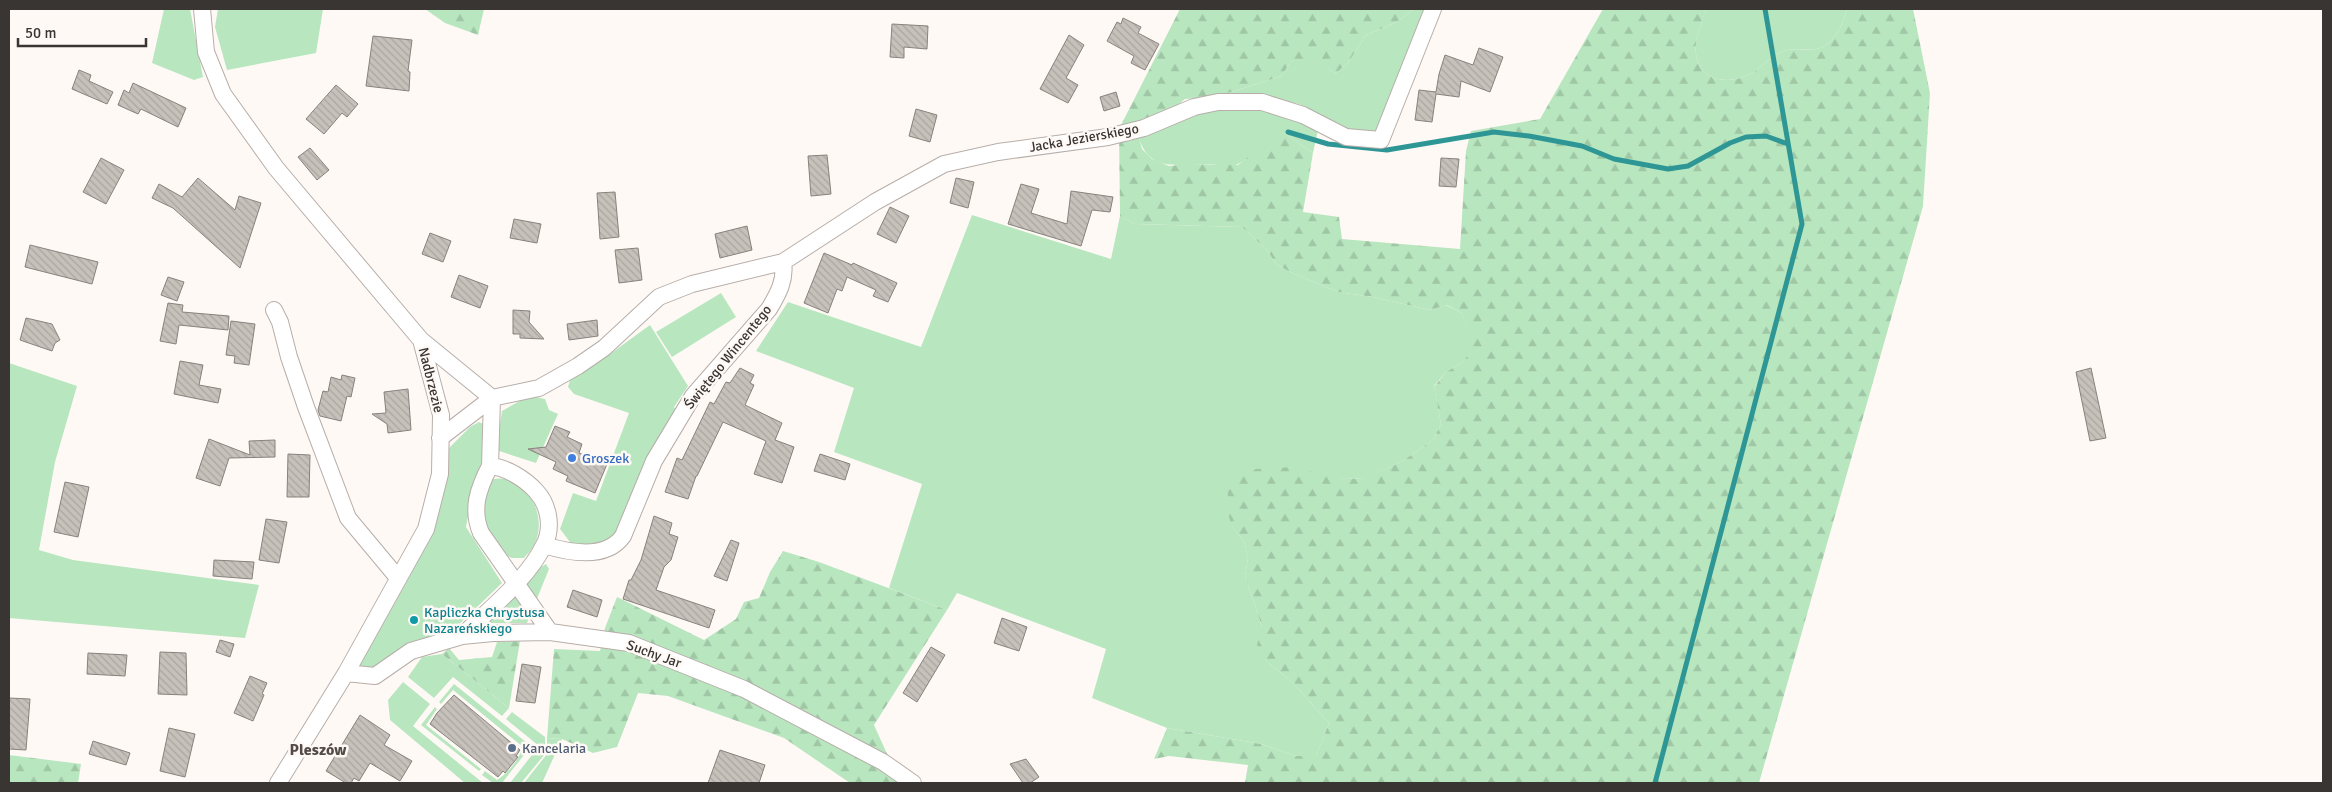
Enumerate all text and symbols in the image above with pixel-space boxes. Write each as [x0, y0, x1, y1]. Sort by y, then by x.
scale bar [18, 15, 145, 47]
text: 50 m [25, 24, 56, 42]
street label: Jacka Jezierskiego [1028, 120, 1140, 156]
street label: Świętego Wincentego [681, 301, 775, 413]
street label: Nadbrzezie [415, 346, 447, 414]
place label: Groszek [582, 450, 629, 467]
marker: Groszek [566, 452, 578, 464]
place label: Kapliczka Chrystusa Nazareńskiego [424, 604, 545, 637]
marker: Kapliczka Chrystusa Nazareńskiego [408, 614, 420, 626]
street label: Suchy Jar [624, 636, 685, 672]
district label: Pleszów [290, 740, 347, 760]
place label: Kancelaria [522, 740, 586, 757]
marker: Kancelaria [506, 742, 518, 754]

